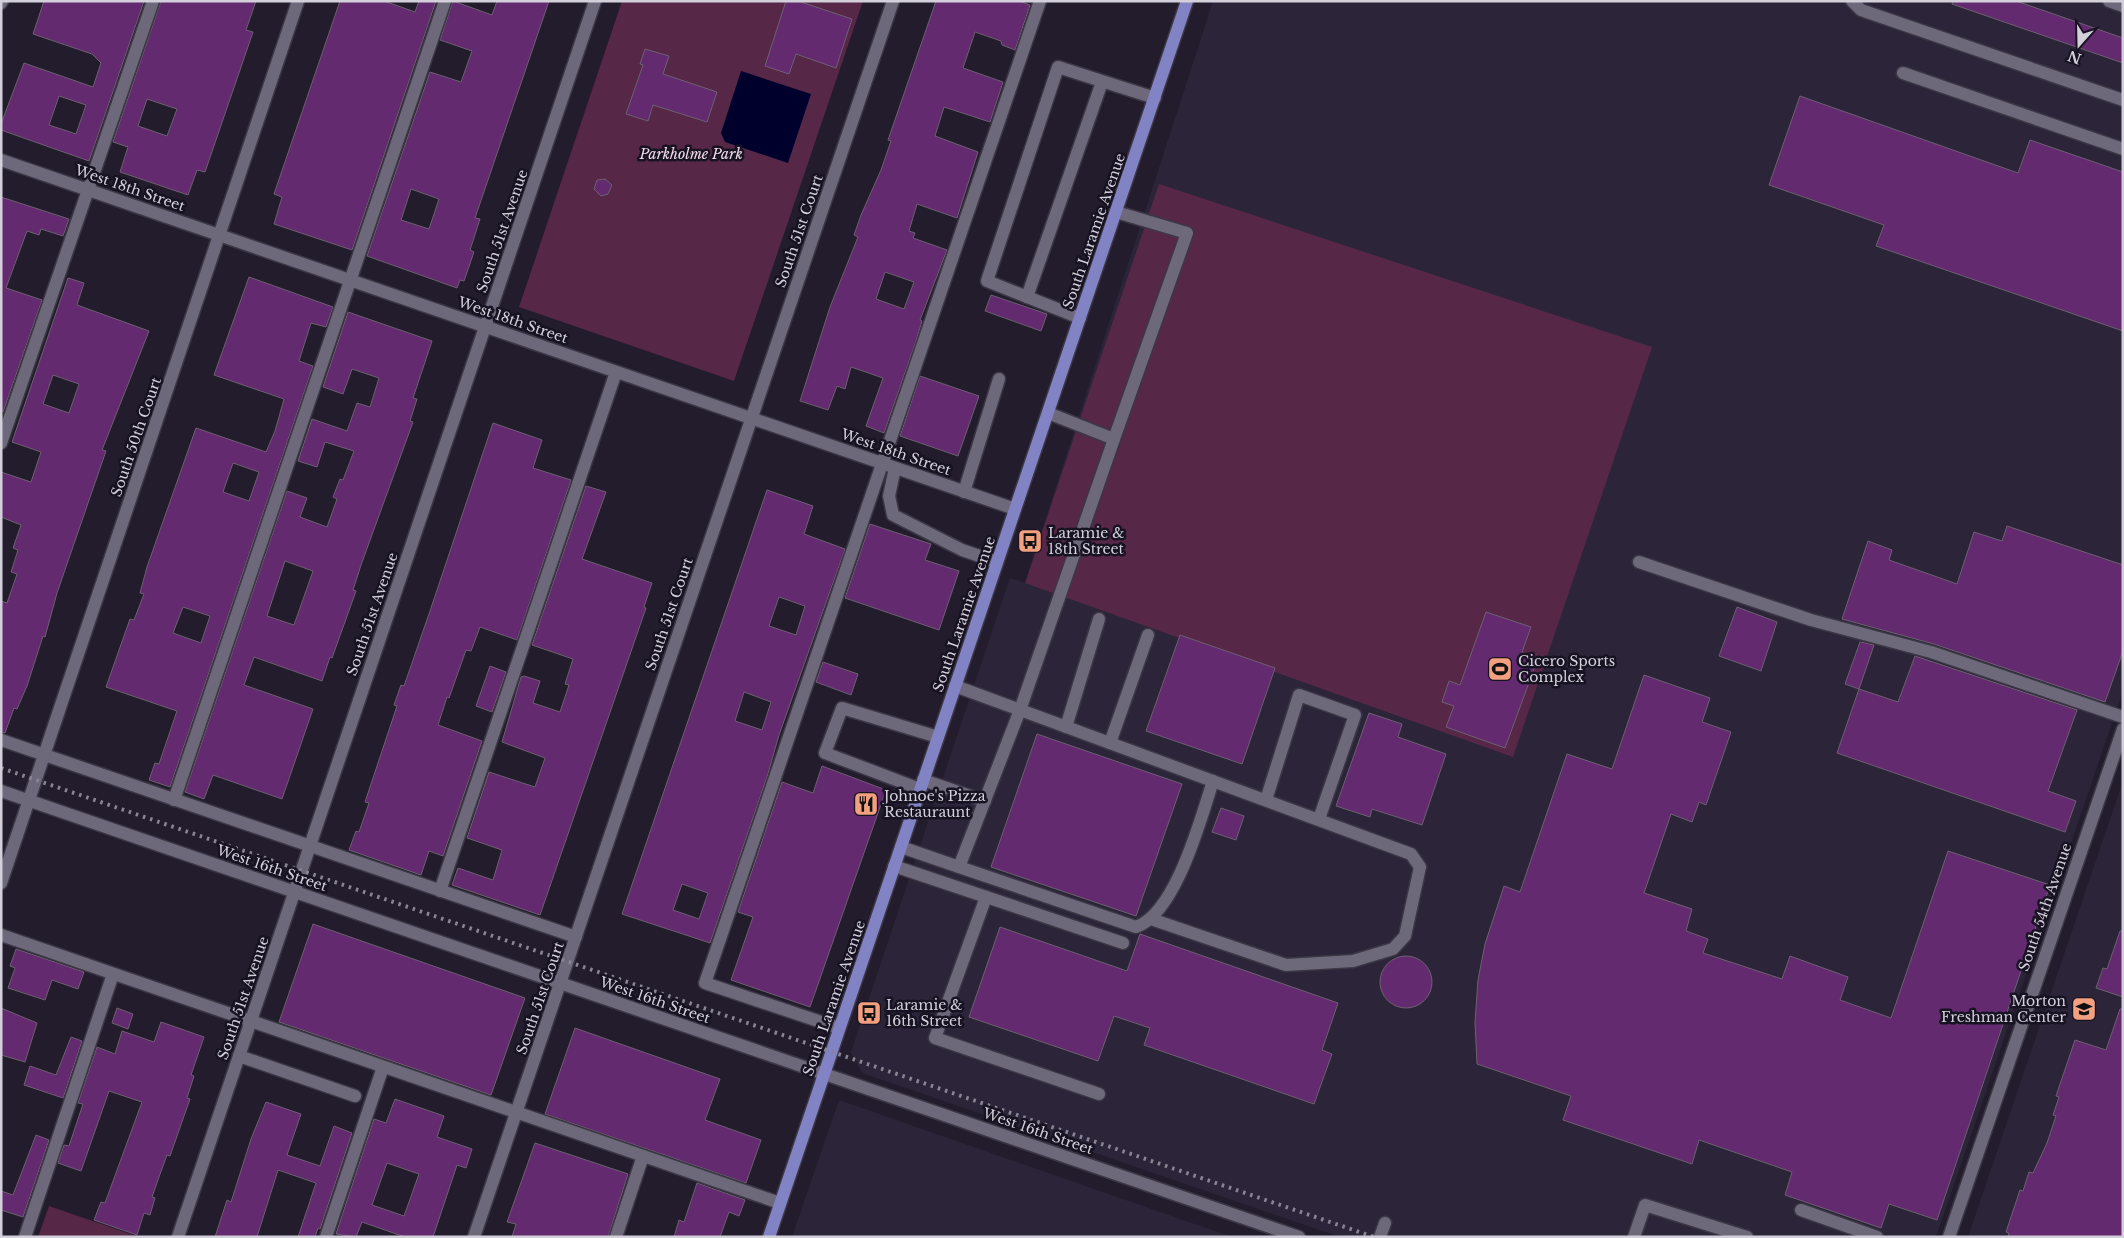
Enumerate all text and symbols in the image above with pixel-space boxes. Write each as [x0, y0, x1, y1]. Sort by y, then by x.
north arrow [2054, 20, 2104, 70]
text: N [2065, 47, 2084, 68]
park label: Parkholme Park [638, 145, 743, 163]
street label: South Laramie Avenue [1059, 151, 1129, 311]
street label: West 18th Street [72, 160, 188, 215]
street label: South 51st Avenue [472, 167, 532, 295]
street label: South 51st Court [771, 172, 827, 290]
street label: West 18th Street [455, 292, 571, 347]
street label: South 50th Court [107, 374, 165, 499]
street label: West 18th Street [838, 424, 954, 479]
place label: Laramie & 18th Street [1048, 524, 1125, 558]
bus stop icon: Laramie & 18th Street [1017, 528, 1043, 554]
street label: South Laramie Avenue [929, 534, 999, 694]
street label: South 51st Avenue [342, 550, 402, 678]
street label: South 51st Court [641, 555, 697, 673]
place label: Cicero Sports Complex [1518, 652, 1615, 686]
sports icon: Cicero Sports Complex [1487, 656, 1513, 682]
place label: Johnoe's Pizza Restauraunt [882, 787, 986, 821]
restaurant icon: Johnoe's Pizza Restauraunt [853, 791, 879, 817]
street label: West 16th Street [214, 840, 330, 896]
street label: South 54th Avenue [2015, 841, 2075, 973]
street label: South Laramie Avenue [799, 918, 869, 1078]
street label: South 51st Avenue [213, 934, 273, 1062]
street label: South 51st Court [512, 939, 568, 1057]
street label: West 16th Street [597, 972, 713, 1028]
place label: Morton Freshman Center [1941, 992, 2066, 1026]
place label: Laramie & 16th Street [886, 996, 963, 1030]
school or university icon: Morton Freshman Center [2071, 996, 2097, 1022]
bus stop icon: Laramie & 16th Street [856, 1000, 882, 1026]
street label: West 16th Street [980, 1103, 1096, 1159]

